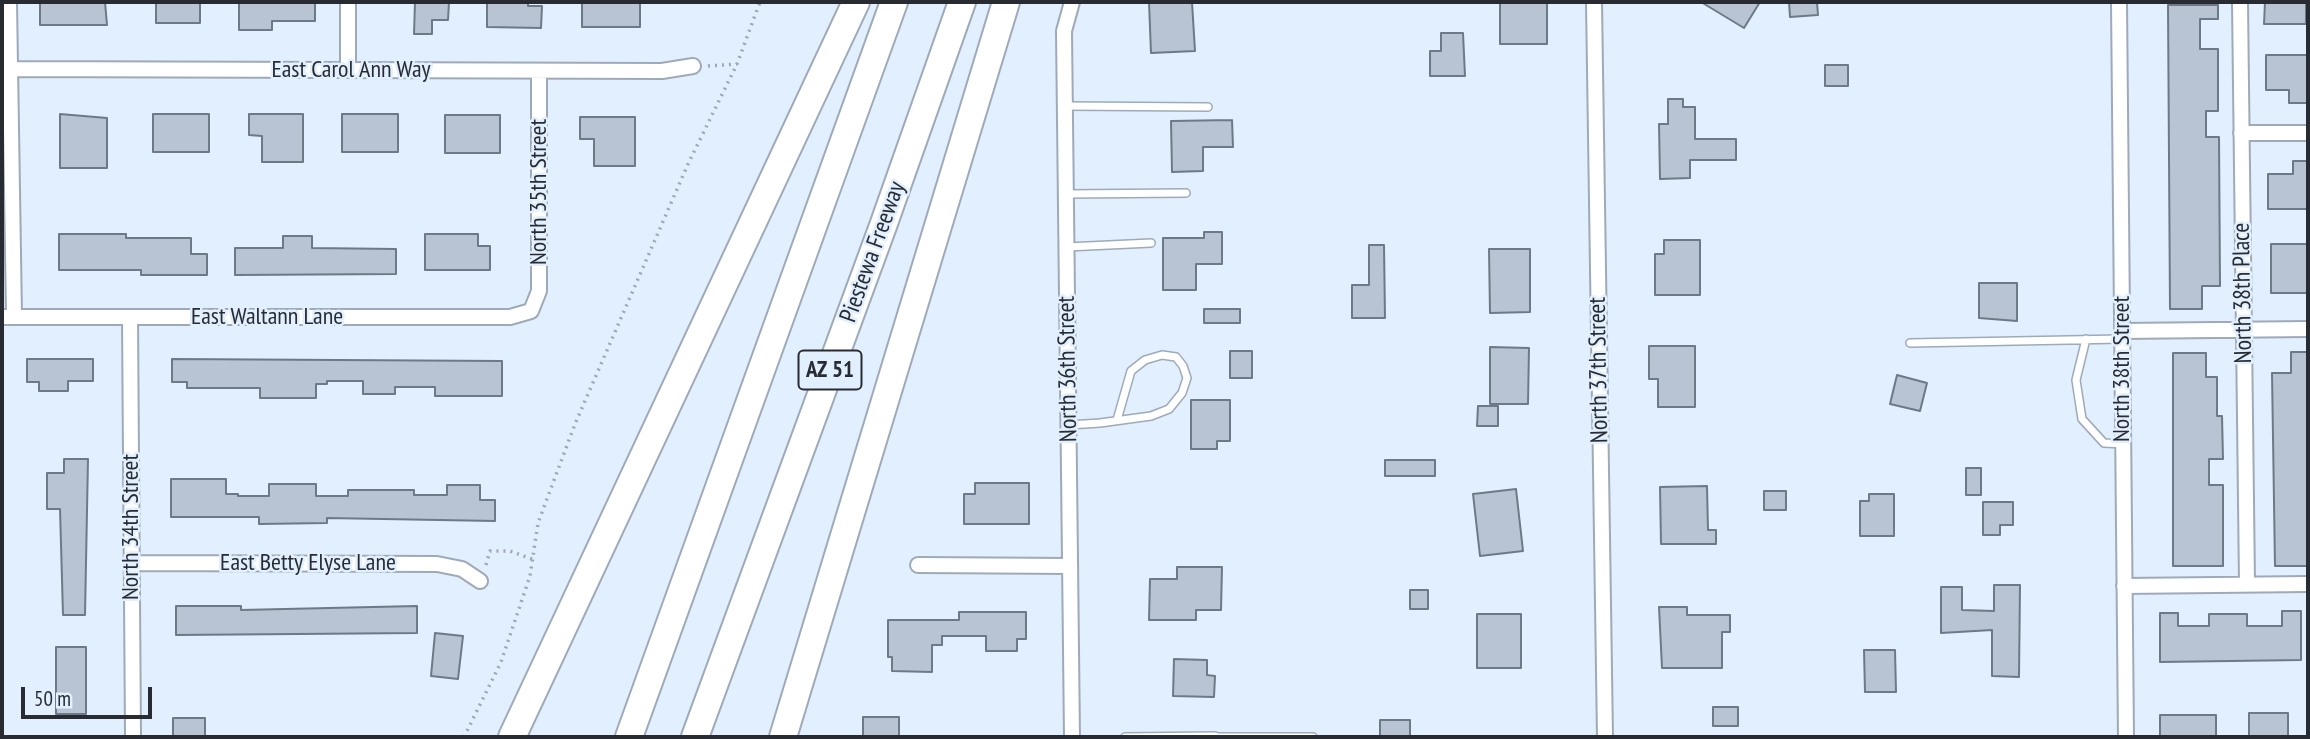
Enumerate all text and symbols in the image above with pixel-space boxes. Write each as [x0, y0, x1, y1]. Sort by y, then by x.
street label: East Carol Ann Way [271, 56, 431, 84]
street label: North 35th Street [525, 119, 553, 265]
street label: Piestewa Freeway [834, 178, 912, 326]
street label: North 38th Place [2227, 222, 2259, 364]
street label: North 36th Street [1052, 296, 1084, 442]
street label: North 38th Street [2108, 296, 2136, 442]
street label: North 37th Street [1583, 297, 1615, 443]
street label: East Waltann Lane [191, 303, 343, 331]
road number: AZ 51 [798, 350, 862, 390]
street label: North 34th Street [117, 454, 145, 600]
street label: East Betty Elyse Lane [220, 549, 396, 577]
scale bar [24, 672, 156, 716]
text: 50 m [34, 685, 71, 712]

